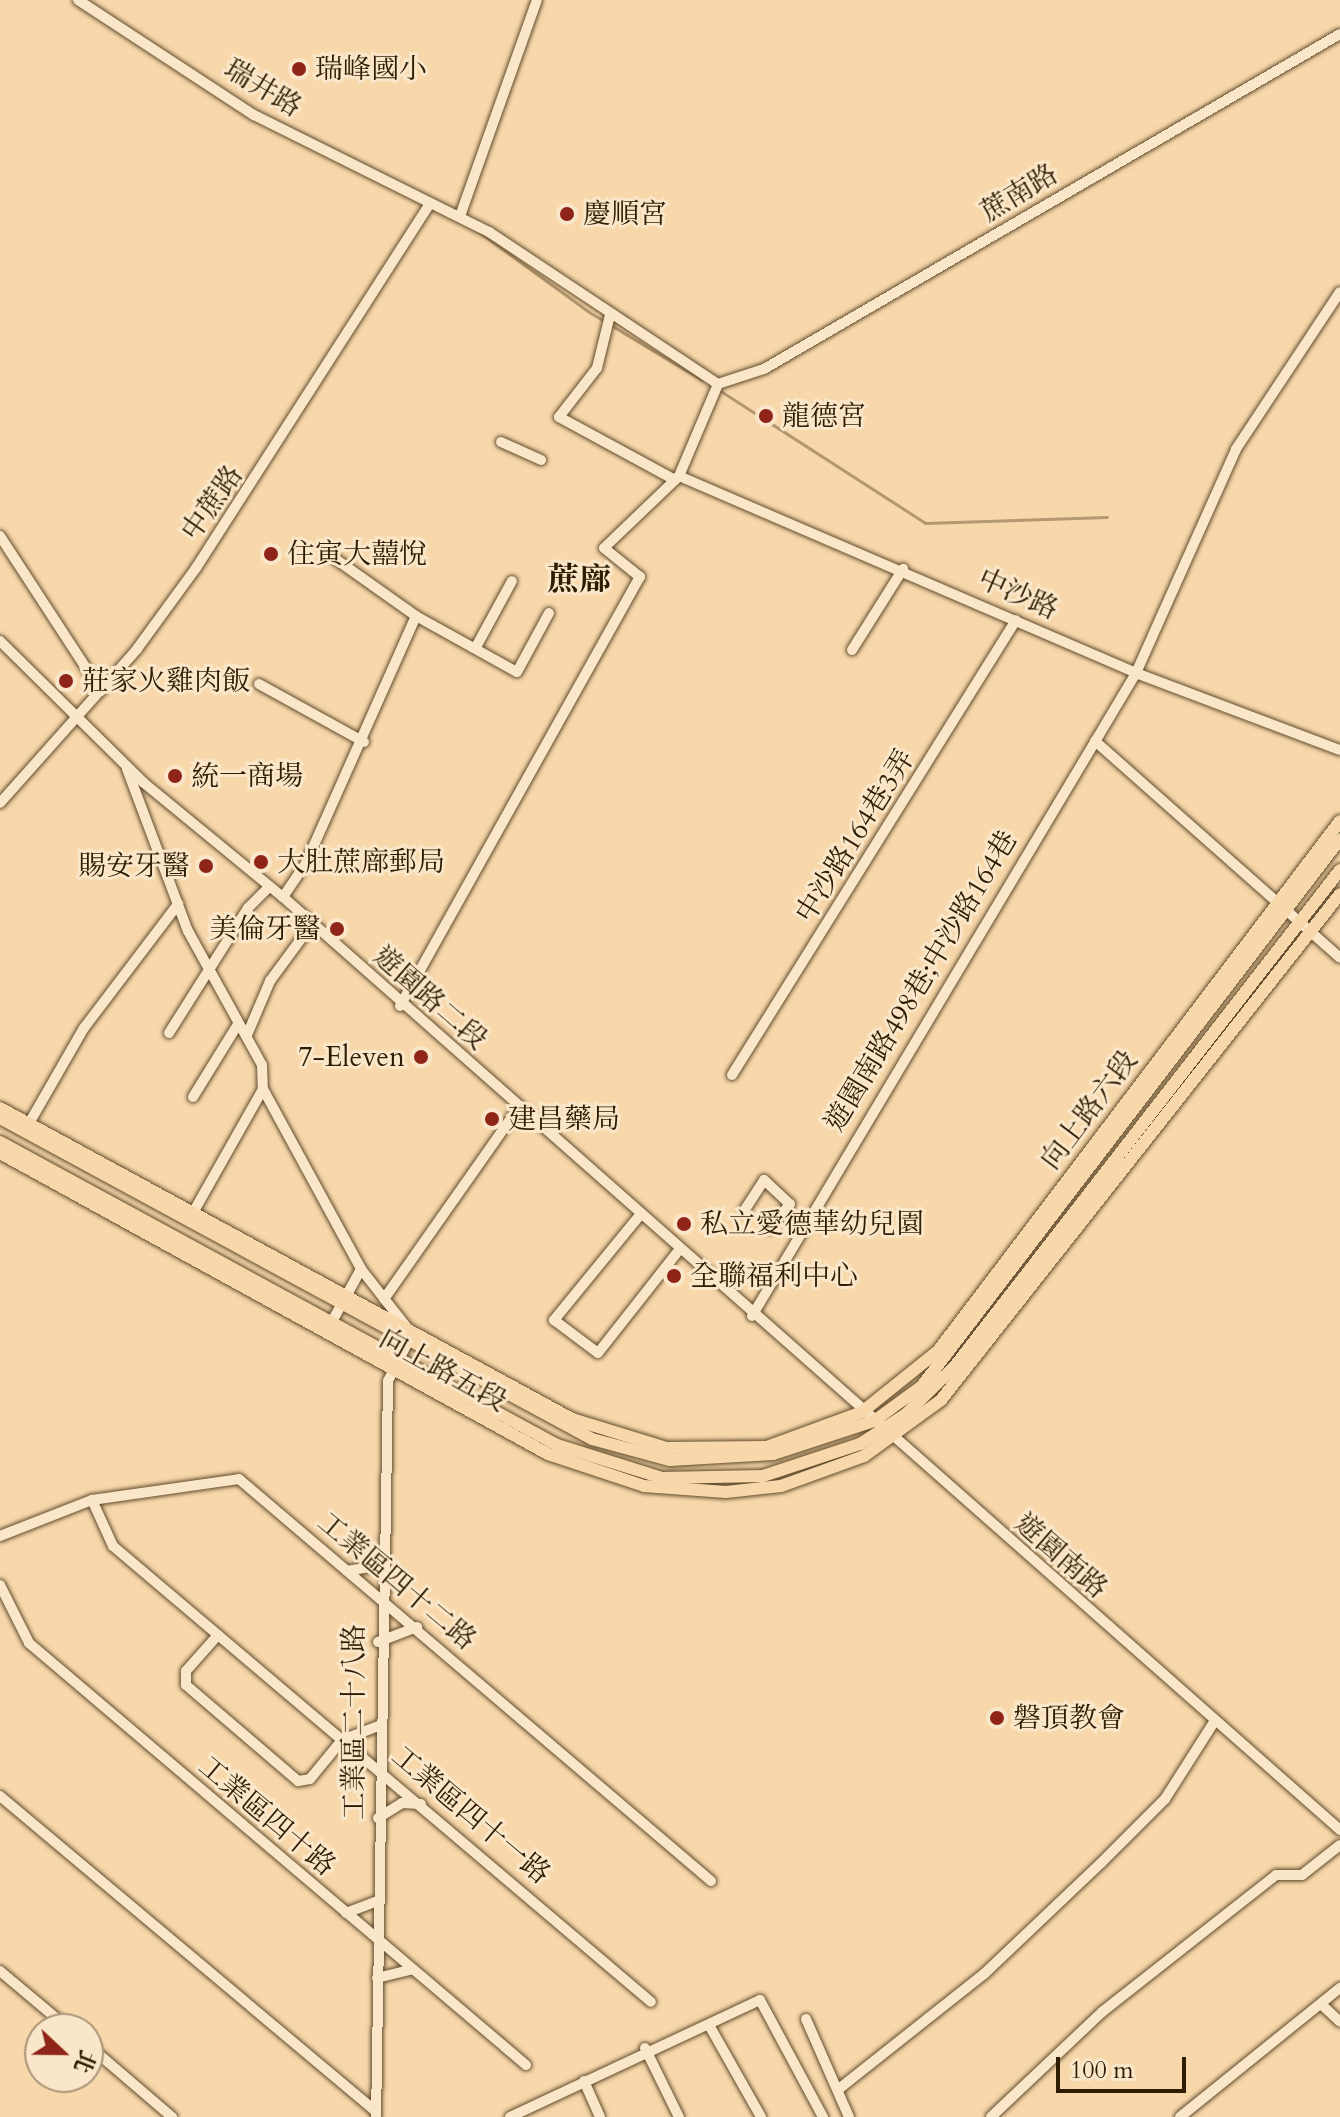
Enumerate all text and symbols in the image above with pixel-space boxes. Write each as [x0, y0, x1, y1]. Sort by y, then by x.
street label: 瑞井路 [218, 52, 308, 124]
place label: 瑞峰國小 [315, 52, 427, 86]
marker: 瑞峰國小 [290, 60, 308, 78]
street label: 蔗南路 [974, 157, 1064, 229]
place label: 慶順宮 [583, 197, 667, 231]
marker: 慶順宮 [558, 205, 576, 223]
place label: 龍德宮 [782, 399, 866, 433]
marker: 龍德宮 [757, 407, 775, 425]
street label: 中蔗路 [174, 459, 250, 547]
place label: 住寅大囍悅 [287, 537, 427, 571]
marker: 住寅大囍悅 [262, 545, 280, 563]
district label: 蔗廍 [547, 561, 611, 599]
street label: 中沙路 [973, 562, 1063, 626]
place label: 莊家火雞肉飯 [82, 664, 250, 698]
marker: 莊家火雞肉飯 [57, 672, 75, 690]
street label: 中沙路164巷3弄 [788, 743, 922, 929]
place label: 統一商場 [191, 759, 303, 793]
marker: 統一商場 [166, 767, 184, 785]
street label: 遊園南路498巷;中沙路164巷 [818, 824, 1024, 1138]
place label: 大肚蔗廍郵局 [277, 845, 445, 879]
place label: 賜安牙醫 [78, 849, 190, 883]
marker: 大肚蔗廍郵局 [252, 853, 270, 871]
marker: 賜安牙醫 [197, 857, 215, 875]
place label: 美倫牙醫 [209, 912, 321, 946]
marker: 美倫牙醫 [328, 920, 346, 938]
street label: 遊園路二段 [366, 939, 494, 1057]
place label: 7-Eleven [298, 1040, 405, 1074]
street label: 向上路六段 [1033, 1044, 1145, 1176]
marker: 7-Eleven [412, 1048, 430, 1066]
place label: 建昌藥局 [508, 1102, 620, 1136]
marker: 建昌藥局 [483, 1110, 501, 1128]
place label: 私立愛德華幼兒園 [700, 1207, 924, 1241]
marker: 私立愛德華幼兒園 [675, 1215, 693, 1233]
place label: 全聯福利中心 [690, 1259, 858, 1293]
marker: 全聯福利中心 [665, 1267, 683, 1285]
street label: 向上路五段 [374, 1321, 512, 1419]
street label: 工業區四十二路 [311, 1505, 483, 1657]
street label: 遊園南路 [1008, 1507, 1114, 1605]
street label: 工業區二十八路 [337, 1624, 371, 1820]
place label: 磐頂教會 [1013, 1701, 1125, 1735]
marker: 磐頂教會 [988, 1709, 1006, 1727]
street label: 工業區四十一路 [385, 1739, 557, 1891]
street label: 工業區四十路 [192, 1749, 342, 1883]
north arrow [24, 2013, 104, 2093]
scale bar [1060, 2041, 1190, 2091]
text: 北 [66, 2045, 102, 2077]
text: 100 m [1070, 2054, 1134, 2087]

